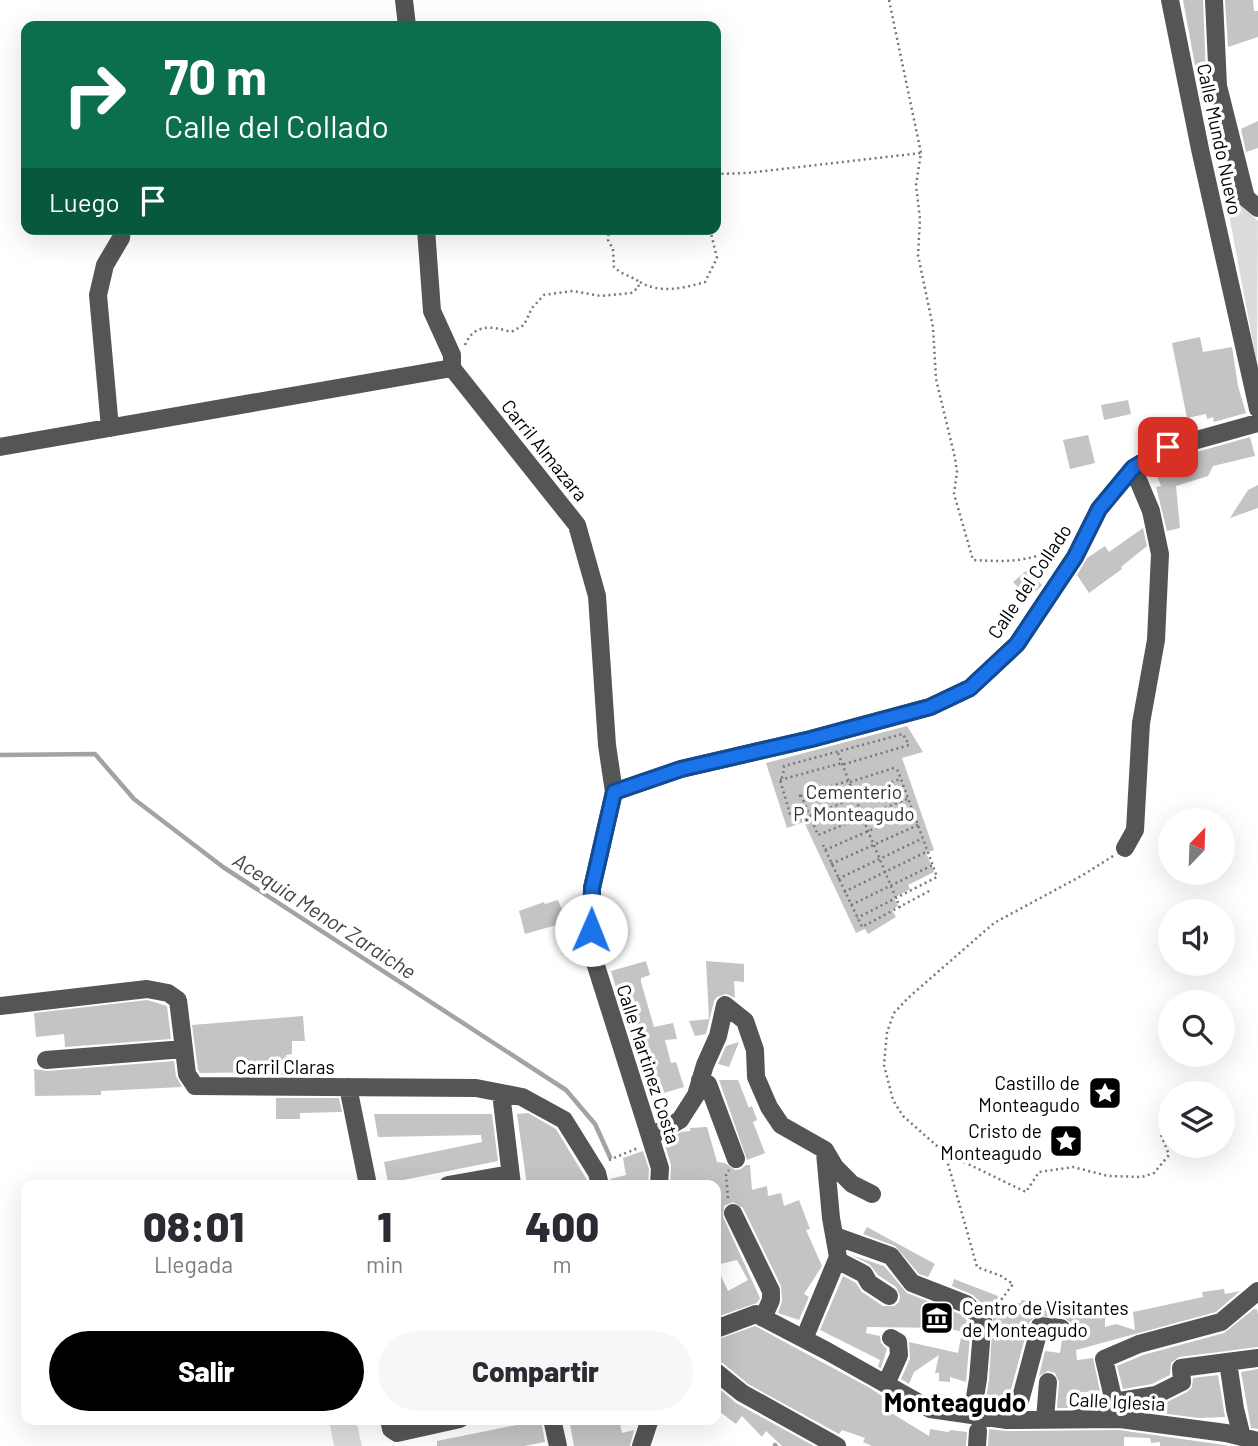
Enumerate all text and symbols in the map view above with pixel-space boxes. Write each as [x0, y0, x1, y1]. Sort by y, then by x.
text: 70 m [164, 46, 267, 105]
icon: right [49, 49, 140, 140]
street label: Calle Mundo Nuevo [1193, 61, 1247, 217]
text: Calle del Collado [164, 106, 389, 144]
icon: arrive [134, 182, 172, 220]
text: Luego [49, 186, 120, 217]
street label: Carril Almazara [497, 395, 593, 505]
pin [1138, 417, 1198, 477]
icon: arrive [1149, 428, 1187, 466]
street label: Calle del Collado [982, 519, 1076, 643]
park label: Cementerio P. Monteagudo [793, 780, 915, 825]
north arrow [1158, 808, 1236, 886]
map controls [1158, 808, 1235, 1158]
water label: Acequia Menor Zaraiche [229, 847, 421, 983]
position arrow [554, 893, 628, 967]
button: sound [1158, 899, 1235, 976]
street label: Calle Martinez Costa [612, 981, 686, 1147]
button: search [1158, 990, 1235, 1067]
street label: Carril Claras [235, 1055, 335, 1078]
place label: Castillo de Monteagudo [978, 1071, 1080, 1116]
place icon: Castillo de Monteagudo [1086, 1074, 1124, 1112]
button: layers [1158, 1081, 1235, 1158]
place label: Cristo de Monteagudo [940, 1119, 1042, 1164]
place icon: Cristo de Monteagudo [1047, 1122, 1085, 1160]
text: 08:01 [143, 1200, 244, 1250]
text: 1 [377, 1200, 392, 1250]
text: 400 [525, 1200, 599, 1250]
text: Llegada [154, 1250, 233, 1278]
text: min [366, 1250, 403, 1278]
text: m [553, 1250, 572, 1278]
place label: Centro de Visitantes de Monteagudo [962, 1296, 1129, 1341]
museum icon: Centro de Visitantes de Monteagudo [918, 1299, 956, 1337]
button: Salir [49, 1331, 364, 1411]
button: Compartir [378, 1331, 693, 1411]
district label: Monteagudo [884, 1386, 1026, 1417]
street label: Calle Iglesia [1068, 1387, 1166, 1415]

